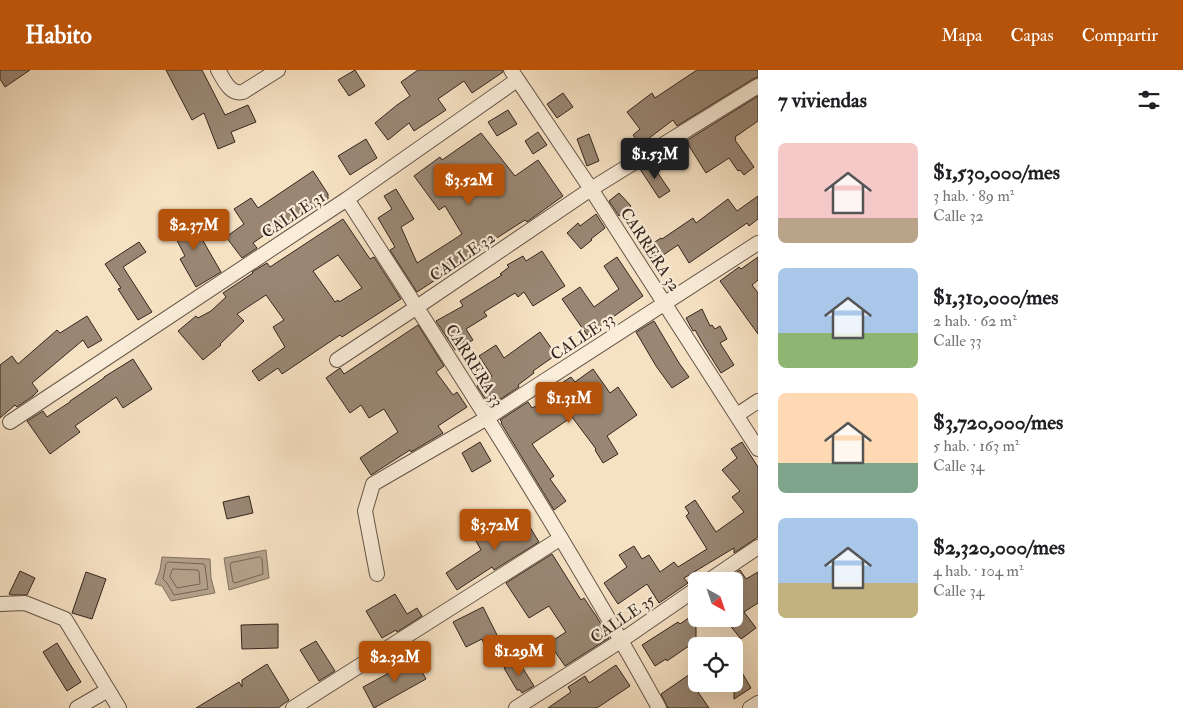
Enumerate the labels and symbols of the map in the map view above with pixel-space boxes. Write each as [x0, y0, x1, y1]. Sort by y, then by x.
pin: $1.53M [614, 138, 696, 180]
pin: $3.52M [428, 164, 510, 206]
street label: CALLE 31 [258, 187, 329, 243]
street label: CARRERA 32 [616, 204, 685, 295]
pin: $2.37M [153, 208, 235, 251]
street label: CALLE 32 [426, 228, 499, 286]
street label: CALLE 33 [547, 309, 618, 365]
street label: CARRERA 33 [441, 321, 507, 411]
pin: $1.31M [528, 382, 610, 424]
pin: $3.72M [454, 508, 536, 551]
north arrow [688, 572, 742, 628]
street label: CALLE 35 [587, 590, 658, 648]
pin: $1.29M [478, 634, 560, 677]
pin: $2.32M [354, 640, 436, 683]

